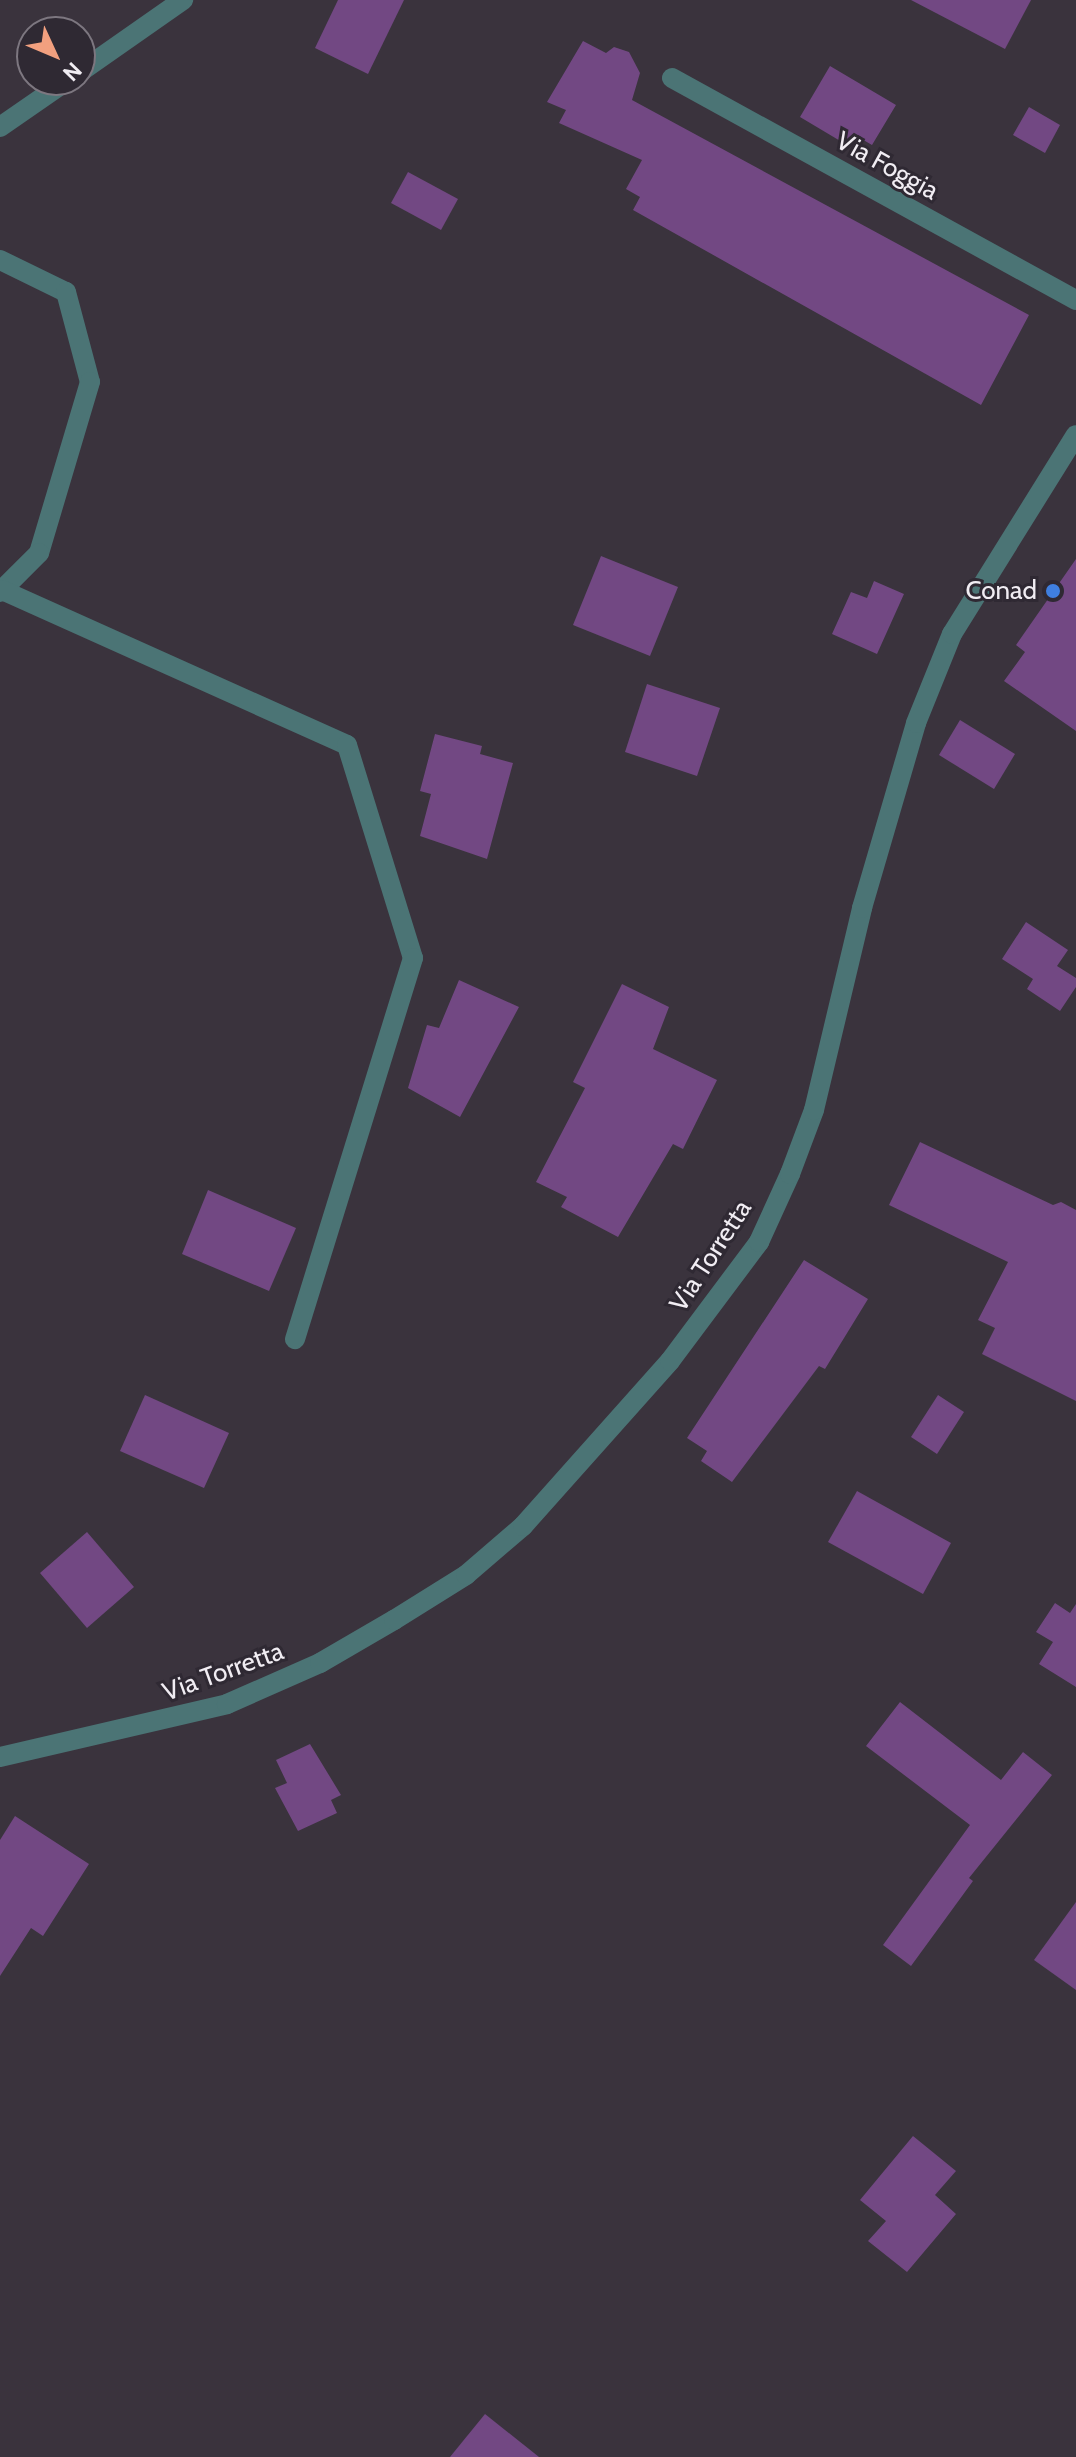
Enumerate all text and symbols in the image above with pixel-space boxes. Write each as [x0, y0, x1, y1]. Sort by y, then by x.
north arrow [16, 16, 96, 96]
text: N [57, 57, 87, 87]
street label: Via Foggia [830, 125, 944, 207]
place label: Conad [966, 575, 1037, 607]
marker: Conad [1044, 582, 1062, 600]
street label: Via Torretta [664, 1195, 758, 1317]
street label: Via Torretta [158, 1636, 288, 1708]

